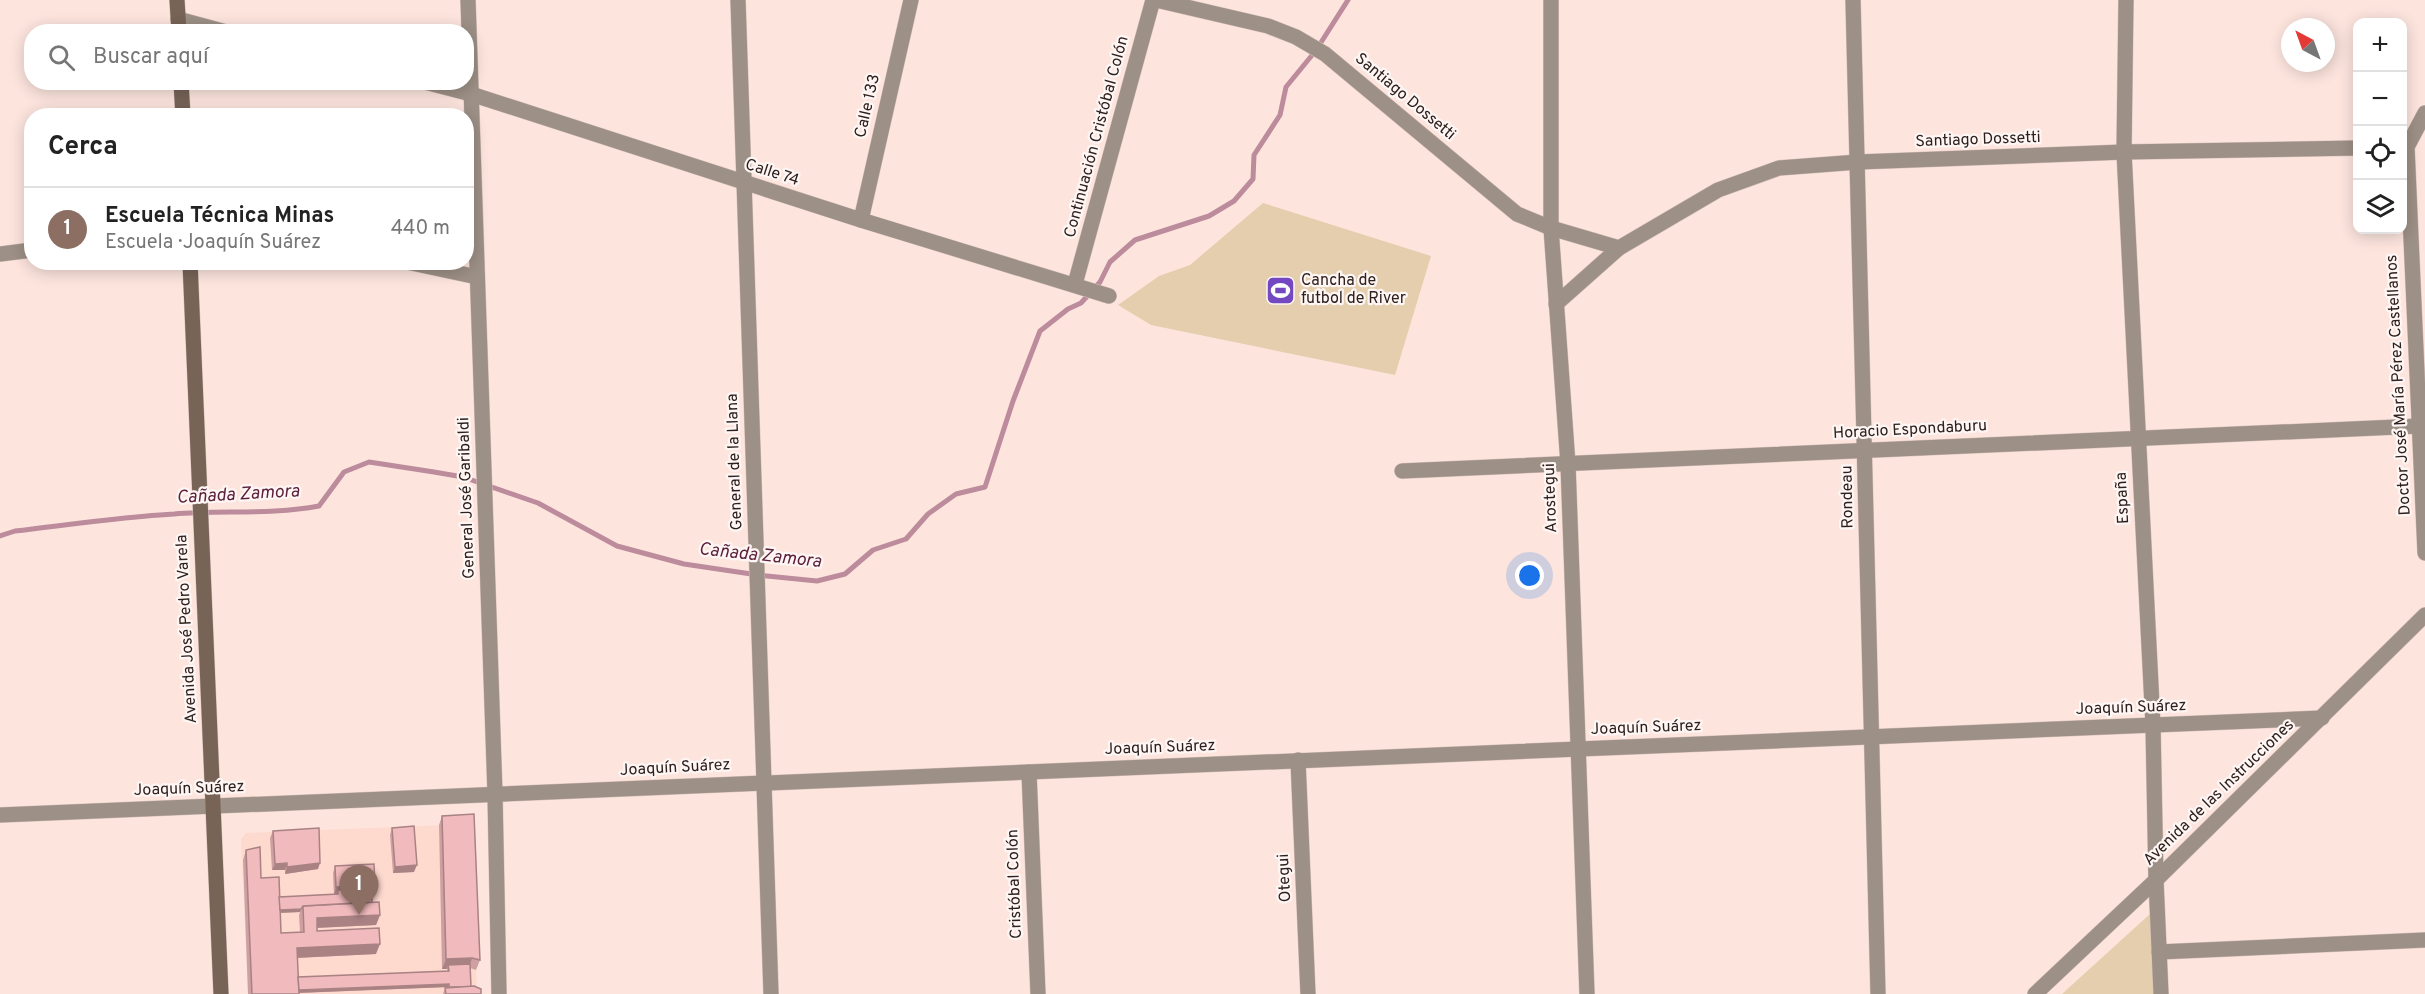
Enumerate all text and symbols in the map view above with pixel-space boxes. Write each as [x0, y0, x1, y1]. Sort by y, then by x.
north arrow [2281, 18, 2335, 72]
map controls [2353, 18, 2407, 234]
button: + [2353, 18, 2407, 72]
search box [24, 24, 474, 90]
street label: Continuación Cristóbal Colón [1060, 34, 1134, 240]
icon: search [45, 41, 78, 74]
text: Buscar aquí [93, 44, 209, 71]
street label: Santiago Dossetti [1351, 49, 1459, 145]
street label: Calle 133 [851, 72, 885, 140]
button: − [2353, 72, 2407, 126]
button: locate [2353, 126, 2407, 180]
street label: Santiago Dossetti [1915, 128, 2041, 152]
text: Cerca [48, 131, 118, 164]
street label: Calle 74 [742, 155, 802, 191]
button: layers [2353, 180, 2407, 234]
text: Escuela Técnica Minas [105, 203, 334, 230]
text: 1 [64, 216, 72, 242]
text: 440 m [391, 216, 450, 242]
text: Escuela · Joaquín Suárez [105, 230, 321, 256]
street label: Doctor José María Pérez Castellanos [2382, 254, 2416, 516]
place label: Cancha de futbol de River [1301, 271, 1406, 309]
sports icon: Cancha de futbol de River [1264, 274, 1296, 306]
street label: General de la Llana [723, 393, 747, 531]
street label: Horacio Espondaburu [1832, 416, 1988, 444]
street label: General José Garibaldi [454, 417, 480, 579]
street label: Arostegui [1540, 463, 1562, 533]
street label: Rondeau [1837, 465, 1859, 529]
street label: España [2112, 471, 2134, 525]
water label: Cañada Zamora [176, 480, 301, 510]
street label: Avenida José Pedro Varela [172, 534, 202, 724]
water label: Cañada Zamora [698, 538, 823, 574]
your location [1515, 561, 1544, 590]
street label: Joaquín Suárez [2075, 696, 2187, 720]
street label: Joaquín Suárez [1590, 716, 1702, 740]
street label: Avenida de las Instrucciones [2139, 716, 2299, 870]
street label: Joaquín Suárez [1104, 736, 1216, 760]
street label: Joaquín Suárez [619, 755, 731, 781]
street label: Joaquín Suárez [133, 777, 245, 801]
street label: Cristóbal Colón [1003, 829, 1027, 939]
street label: Otegui [1274, 853, 1296, 903]
pin: 1 [340, 866, 378, 915]

